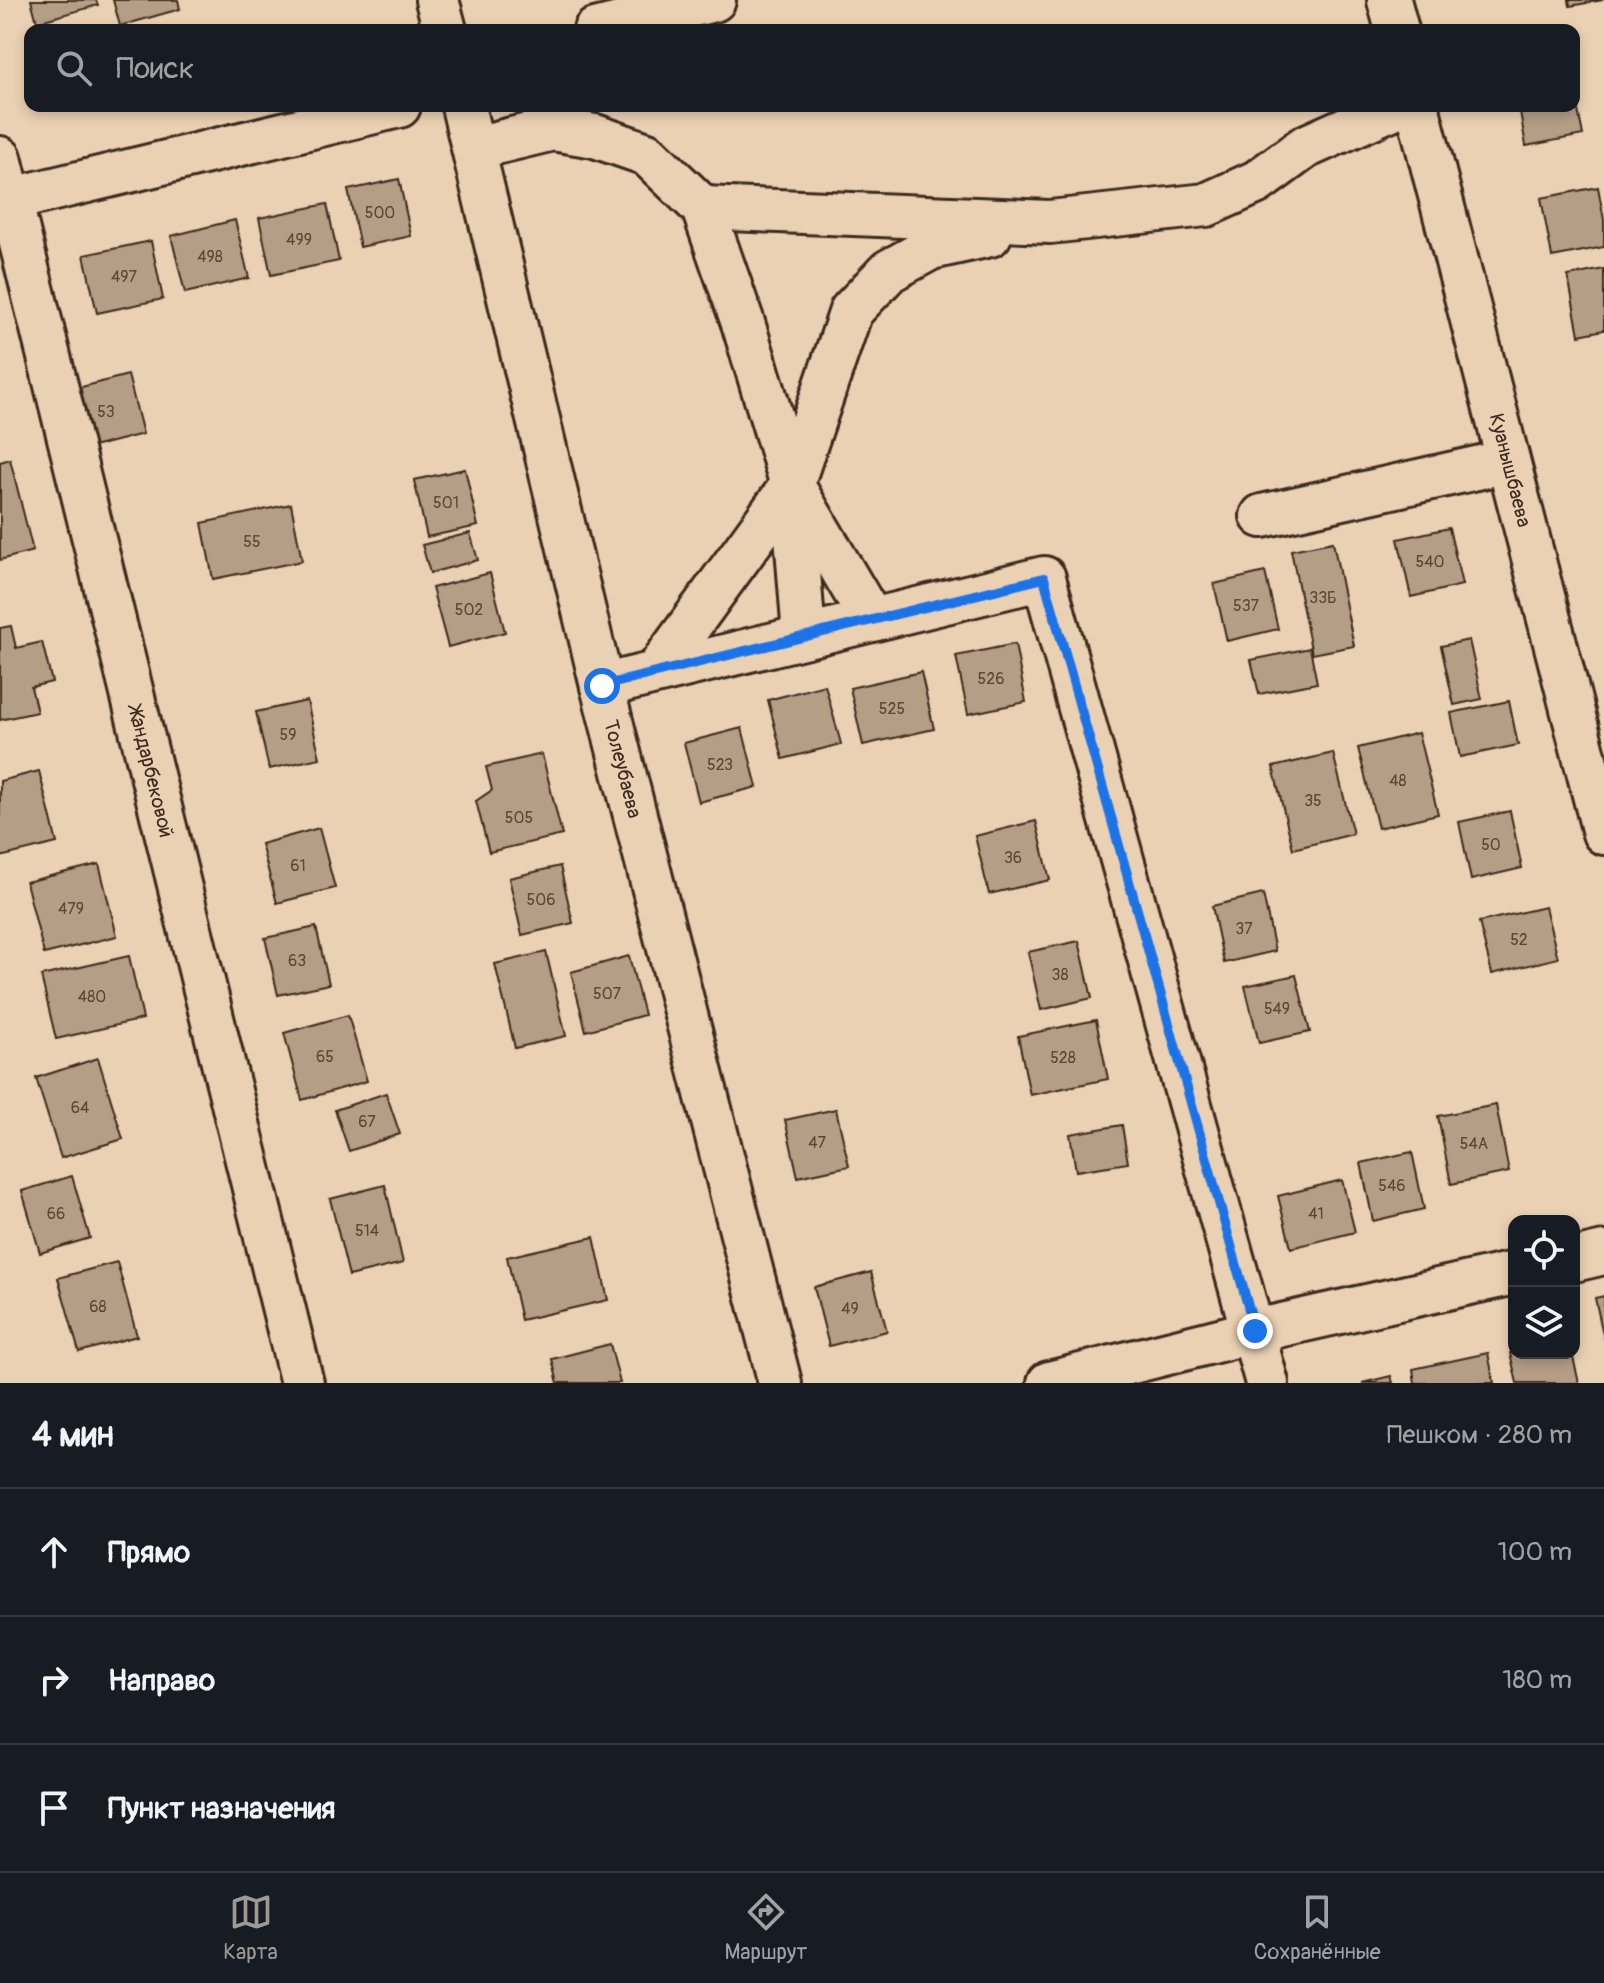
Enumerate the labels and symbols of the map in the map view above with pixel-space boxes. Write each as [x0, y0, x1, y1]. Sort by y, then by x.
house number: 500 [365, 203, 395, 223]
house number: 499 [286, 230, 312, 250]
house number: 498 [197, 247, 223, 267]
house number: 497 [111, 267, 138, 287]
house number: 53 [97, 402, 115, 422]
street label: Куанышбаева [1484, 411, 1537, 530]
house number: 501 [433, 493, 459, 513]
house number: 55 [243, 532, 261, 552]
house number: 540 [1416, 552, 1445, 572]
house number: 33Б [1309, 588, 1337, 608]
house number: 537 [1233, 596, 1260, 616]
house number: 502 [455, 600, 483, 620]
route start [584, 668, 620, 704]
house number: 526 [978, 669, 1004, 689]
house number: 525 [879, 699, 905, 719]
street label: Жандарбековой [122, 700, 180, 840]
street label: Толеубаева [599, 717, 648, 821]
house number: 59 [280, 725, 296, 745]
house number: 523 [707, 755, 733, 775]
house number: 48 [1389, 771, 1407, 791]
house number: 35 [1304, 791, 1322, 811]
house number: 505 [505, 808, 533, 828]
house number: 50 [1481, 835, 1501, 855]
house number: 36 [1004, 848, 1022, 868]
house number: 61 [290, 856, 306, 876]
house number: 506 [527, 890, 555, 910]
house number: 479 [58, 899, 84, 919]
house number: 37 [1235, 919, 1253, 939]
house number: 52 [1510, 930, 1528, 950]
house number: 63 [288, 951, 306, 971]
house number: 38 [1052, 965, 1069, 985]
house number: 507 [593, 984, 622, 1004]
house number: 480 [78, 987, 106, 1007]
house number: 549 [1264, 999, 1290, 1019]
house number: 65 [316, 1047, 334, 1067]
house number: 528 [1050, 1048, 1076, 1068]
house number: 64 [71, 1098, 89, 1118]
house number: 67 [358, 1112, 376, 1132]
house number: 47 [808, 1133, 826, 1153]
house number: 54А [1460, 1134, 1488, 1154]
house number: 546 [1378, 1176, 1406, 1196]
house number: 66 [47, 1204, 65, 1224]
house number: 41 [1308, 1204, 1324, 1224]
house number: 514 [355, 1221, 379, 1241]
house number: 68 [89, 1297, 107, 1317]
house number: 49 [841, 1299, 859, 1319]
route end [1237, 1313, 1273, 1349]

